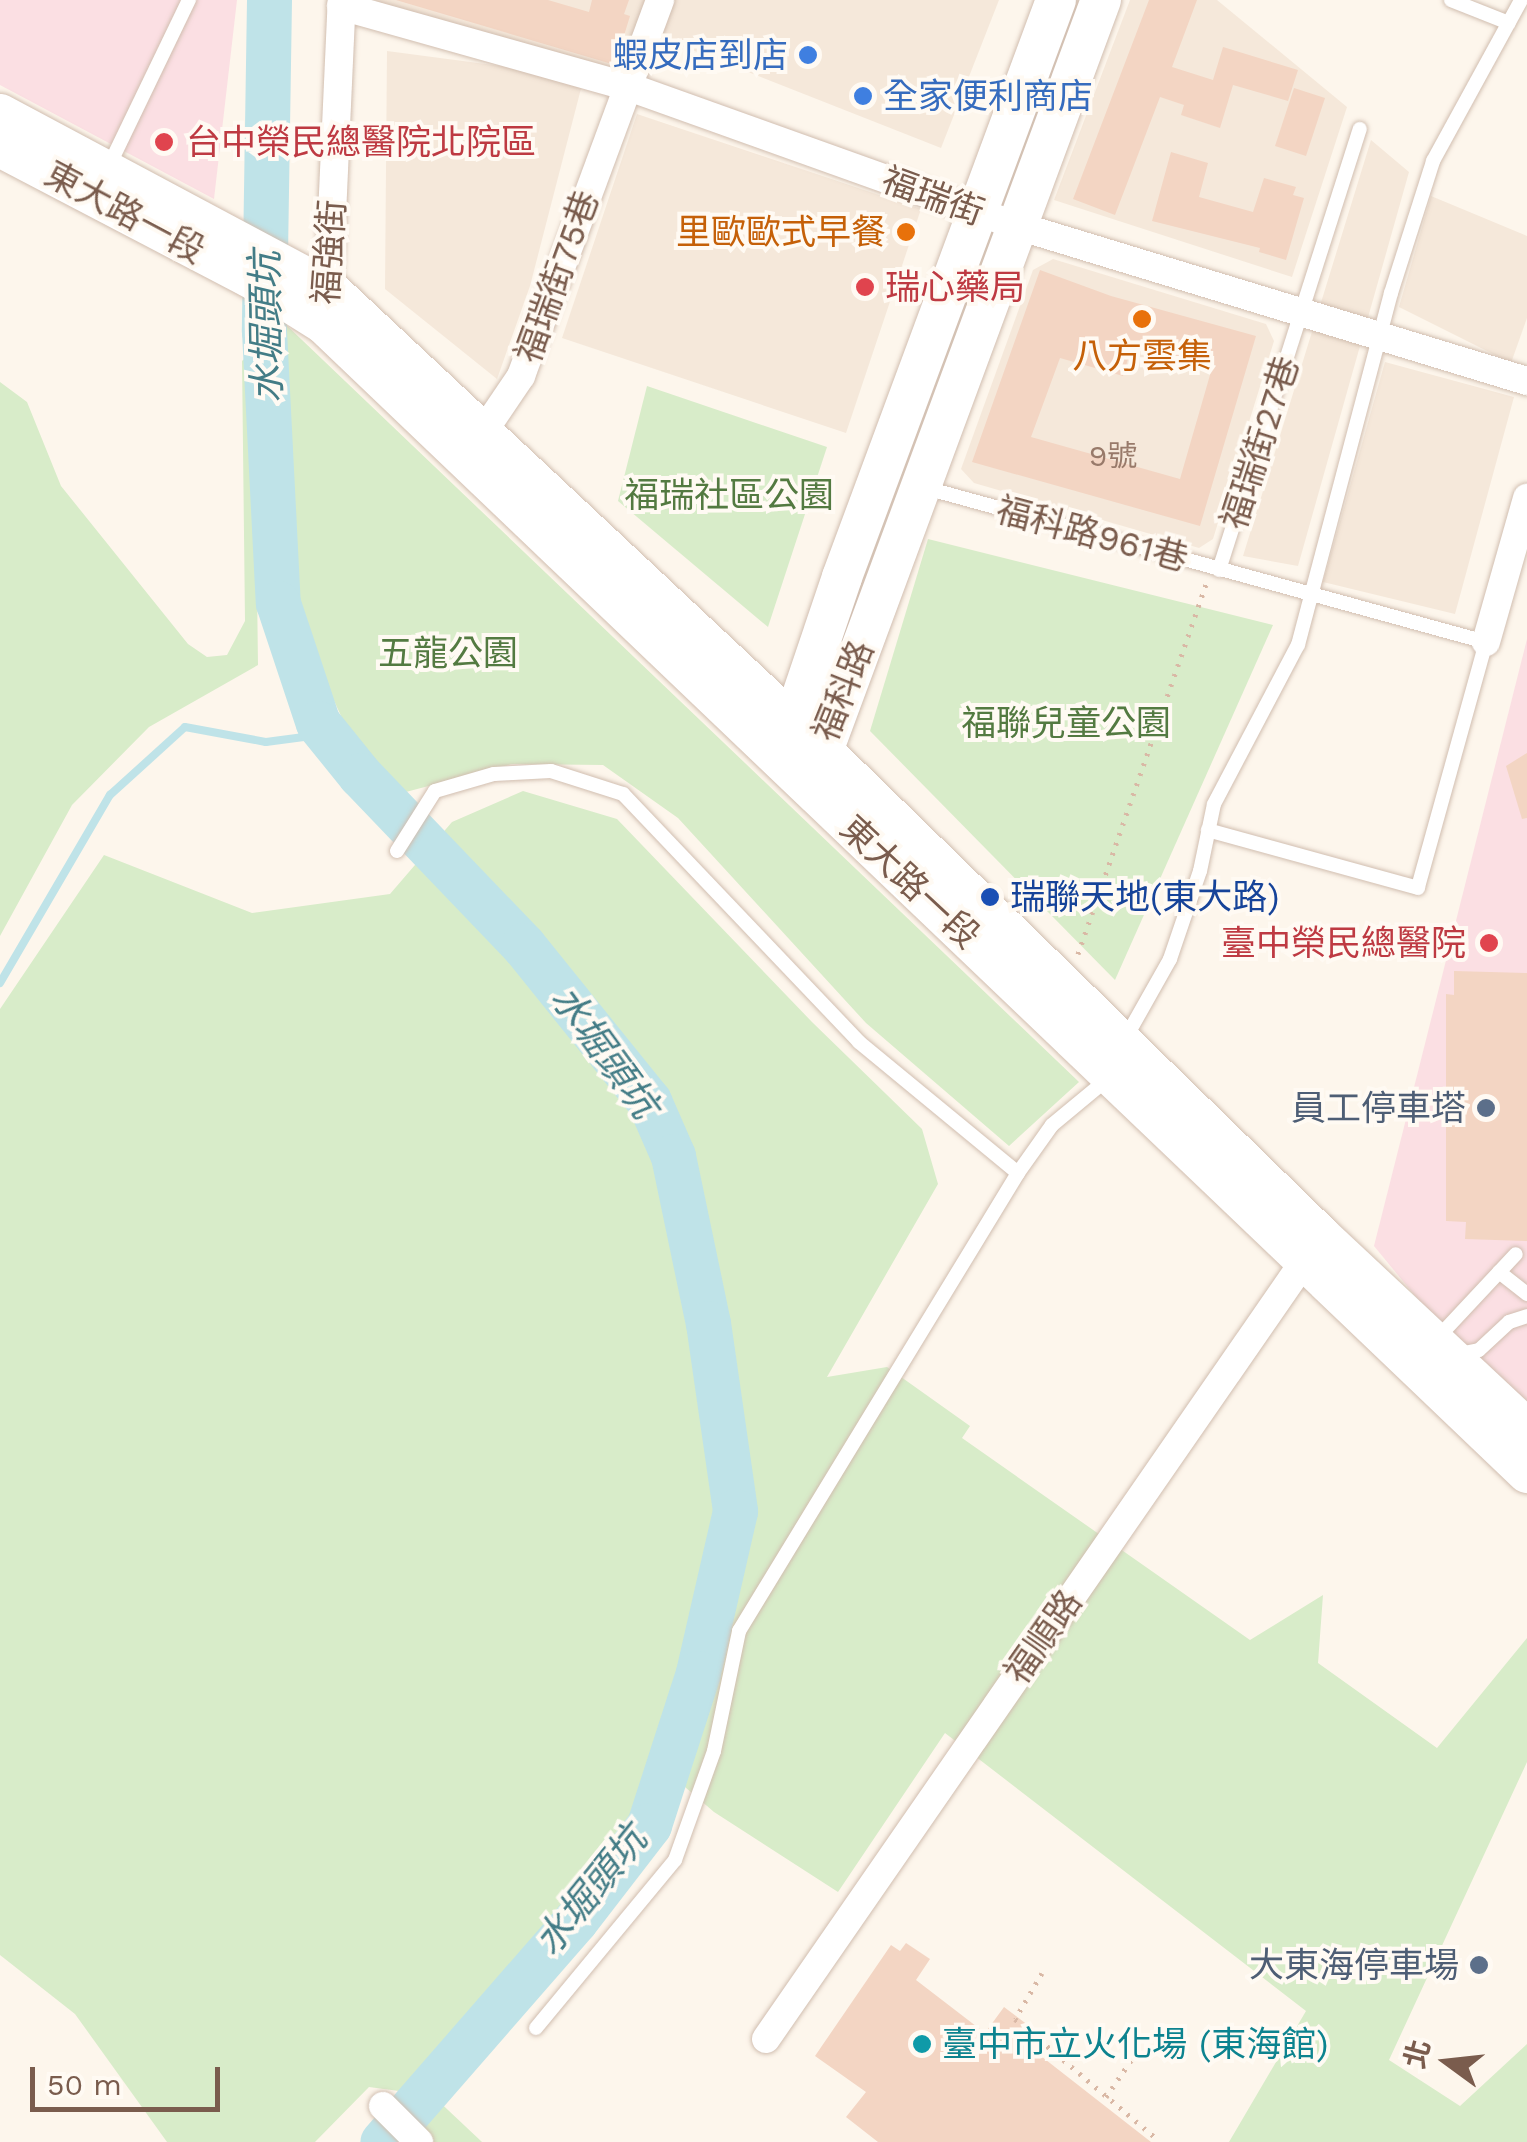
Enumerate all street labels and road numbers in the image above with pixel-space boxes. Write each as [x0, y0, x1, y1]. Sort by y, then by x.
street label: 東大路一段 [38, 152, 212, 272]
street label: 福瑞街 [876, 158, 990, 234]
street label: 福瑞街75巷 [506, 185, 608, 369]
street label: 福強街 [304, 198, 354, 306]
street label: 福瑞街27巷 [1212, 351, 1308, 535]
street label: 福科路961巷 [992, 488, 1192, 580]
street label: 福科路 [804, 634, 882, 748]
street label: 東大路一段 [832, 807, 988, 957]
street label: 福順路 [996, 1582, 1090, 1692]

